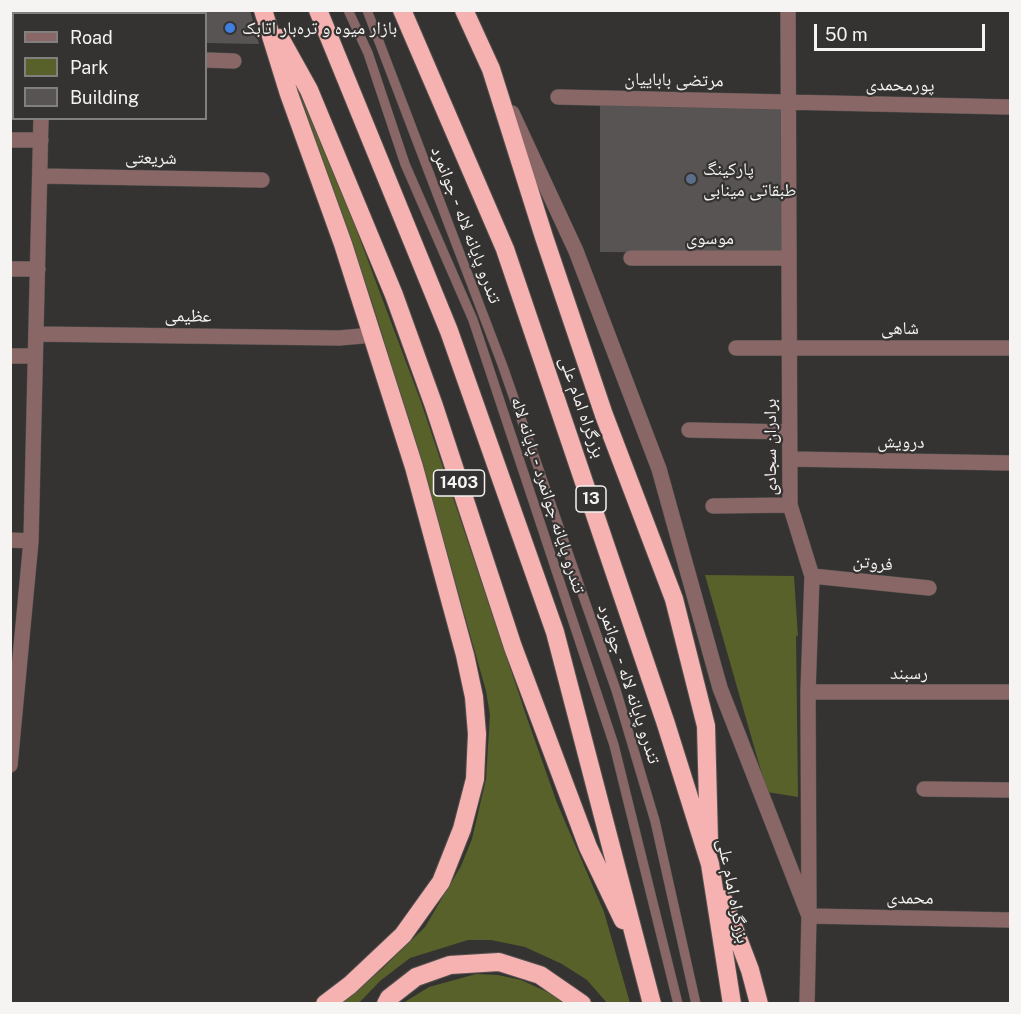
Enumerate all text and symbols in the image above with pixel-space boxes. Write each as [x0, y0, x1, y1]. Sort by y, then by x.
legend [12, 12, 207, 120]
scale bar [817, 12, 988, 50]
place label: بازار میوه و تره‌بار اتابک [242, 17, 397, 39]
marker: بازار میوه و تره‌بار اتابک [223, 21, 237, 35]
text: 50 m [825, 24, 868, 45]
text: Road [70, 27, 113, 48]
text: Park [70, 57, 108, 78]
street label: مرتضی باباییان [624, 68, 724, 92]
street label: پورمحمدی [865, 74, 935, 96]
text: Building [70, 87, 139, 108]
street label: تندرو پایانه لاله - جوانمرد [426, 143, 506, 307]
street label: شریعتی [125, 147, 177, 169]
place label: پارکینگ طبقاتی مینابی [703, 158, 796, 201]
marker: پارکینگ طبقاتی مینابی [684, 172, 698, 186]
street label: موسوی [686, 227, 734, 249]
street label: عظیمی [164, 305, 212, 327]
street label: شاهی [881, 317, 919, 339]
street label: بزرگراه امام علی [555, 353, 609, 461]
street label: تندرو پایانه جوانمرد - پایانه لاله [506, 394, 590, 596]
street label: برادران سجادی [759, 398, 781, 496]
street label: درویش [877, 431, 925, 453]
road number: 1403 [434, 470, 484, 496]
road number: 13 [576, 486, 606, 512]
street label: فروتن [852, 550, 894, 576]
street label: تندرو پایانه لاله - جوانمرد [593, 601, 665, 767]
street label: رسبند [890, 662, 928, 684]
street label: بزرگراه امام علی [712, 837, 754, 945]
street label: محمدی [886, 887, 934, 909]

